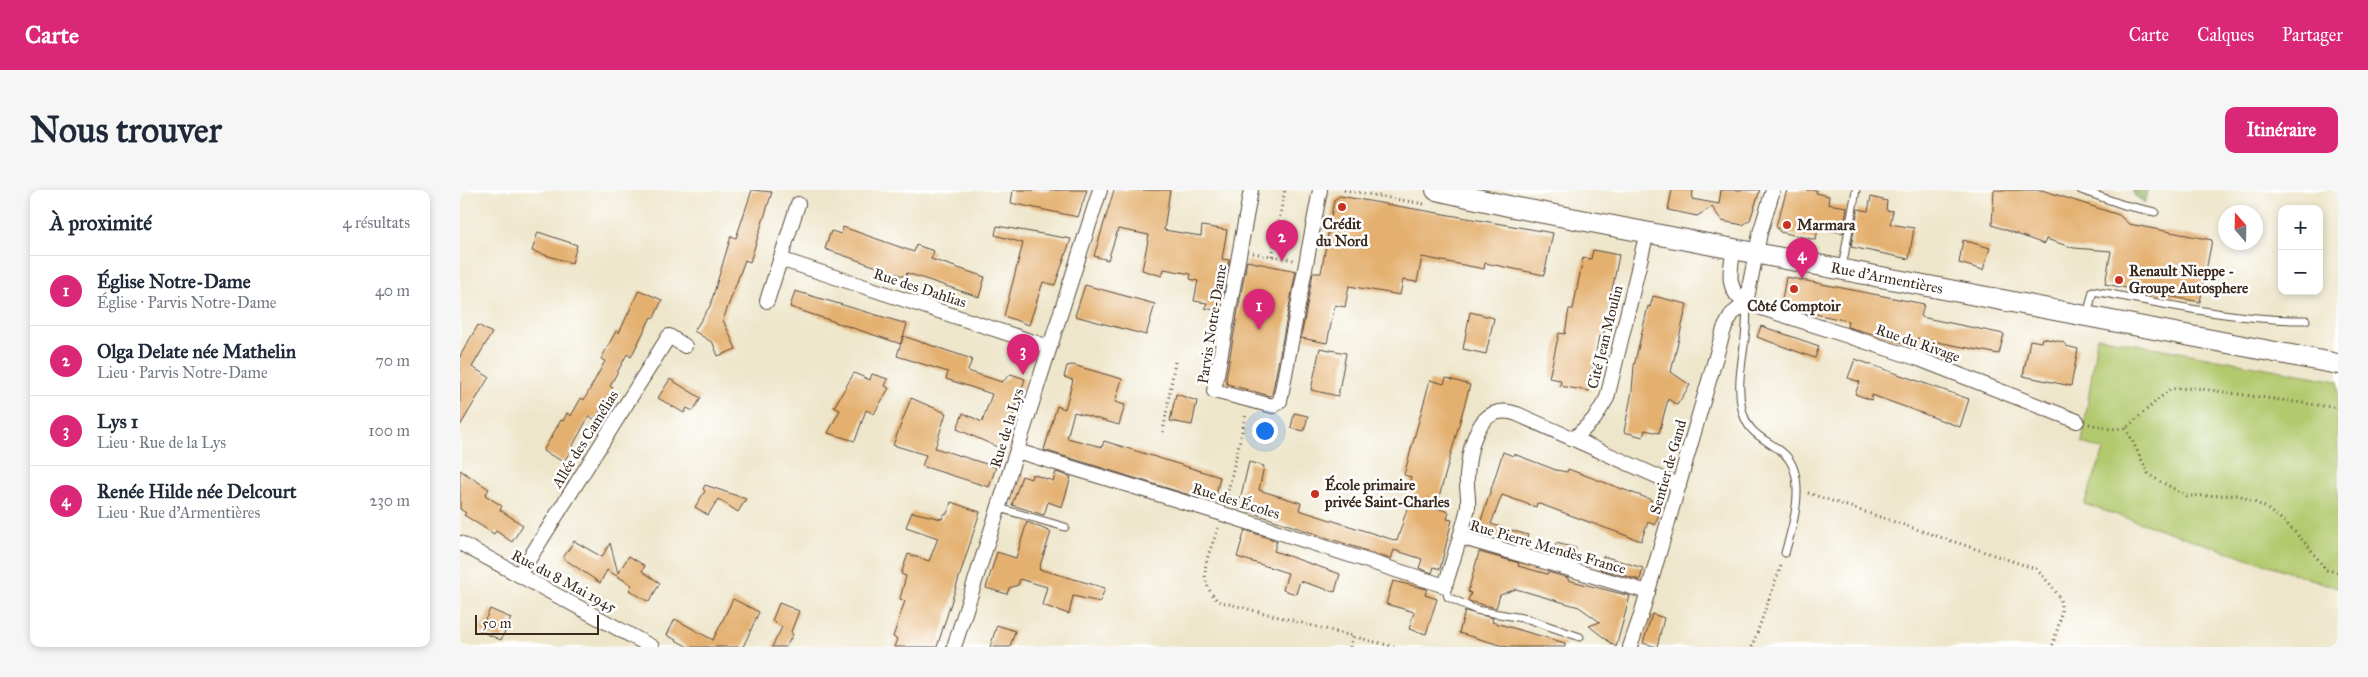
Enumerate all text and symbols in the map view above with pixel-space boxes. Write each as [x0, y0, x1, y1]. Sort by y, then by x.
text: Carte [25, 20, 79, 50]
text: Carte [2129, 24, 2169, 46]
text: Calques [2197, 24, 2254, 46]
text: Partager [2282, 24, 2343, 46]
button: Itinéraire [2225, 107, 2338, 153]
text: Nous trouver [30, 109, 222, 152]
marker: Crédit du Nord [1336, 201, 1348, 213]
north arrow [2218, 205, 2263, 250]
map controls [2278, 205, 2323, 295]
button: + [2278, 205, 2323, 250]
text: À proximité [50, 210, 152, 236]
text: 4 résultats [343, 213, 410, 232]
place label: Crédit du Nord [1316, 215, 1368, 250]
place label: Marmara [1797, 216, 1856, 234]
marker: Marmara [1781, 219, 1793, 231]
pin: 2 [1266, 220, 1298, 261]
pin: 4 [1786, 238, 1818, 279]
button: − [2278, 250, 2323, 295]
street label: Rue d'Armentières [1829, 258, 1945, 298]
place label: Renault Nieppe - Groupe Autosphere [2129, 262, 2249, 298]
street label: Parvis Notre-Dame [1194, 263, 1230, 385]
street label: Rue des Dahlias [871, 264, 969, 312]
text: Église Notre-Dame [97, 270, 251, 293]
marker: Renault Nieppe - Groupe Autosphere [2113, 274, 2125, 286]
text: 1 [63, 281, 69, 300]
text: 40 m [375, 281, 410, 300]
street label: Cité Jean Moulin [1583, 283, 1628, 391]
marker: Côté Comptoir [1788, 283, 1800, 295]
pin: 1 [1243, 289, 1275, 330]
text: Église · Parvis Notre-Dame [97, 293, 276, 312]
place label: Côté Comptoir [1747, 297, 1841, 316]
street label: Rue du Rivage [1874, 320, 1962, 366]
pin: 3 [1007, 334, 1039, 375]
text: Olga Delate née Mathelin [97, 340, 296, 363]
text: 2 [62, 351, 70, 370]
text: 70 m [375, 351, 410, 370]
text: Lieu · Parvis Notre-Dame [97, 363, 268, 382]
street label: Rue de la Lys [986, 386, 1028, 470]
street label: Allée des Camélias [547, 387, 622, 492]
text: Lys 1 [97, 410, 138, 433]
street label: Sentier de Gand [1646, 417, 1690, 516]
your location [1252, 418, 1278, 444]
text: 3 [63, 421, 69, 440]
text: 100 m [368, 421, 410, 440]
text: Lieu · Rue de la Lys [97, 433, 226, 452]
place label: École primaire privée Saint-Charles [1324, 475, 1450, 512]
street label: Rue des Écoles [1190, 478, 1282, 523]
text: Renée Hilde née Delcourt [97, 480, 297, 503]
marker: École primaire privée Saint-Charles [1309, 488, 1321, 500]
text: 4 [62, 491, 70, 510]
text: 230 m [370, 491, 410, 510]
text: Lieu · Rue d'Armentières [97, 503, 260, 522]
street label: Rue Pierre Mendès France [1468, 516, 1628, 578]
street label: Rue du 8 Mai 1945 [508, 546, 620, 616]
scale bar [475, 612, 599, 635]
text: 50 m [482, 615, 511, 632]

